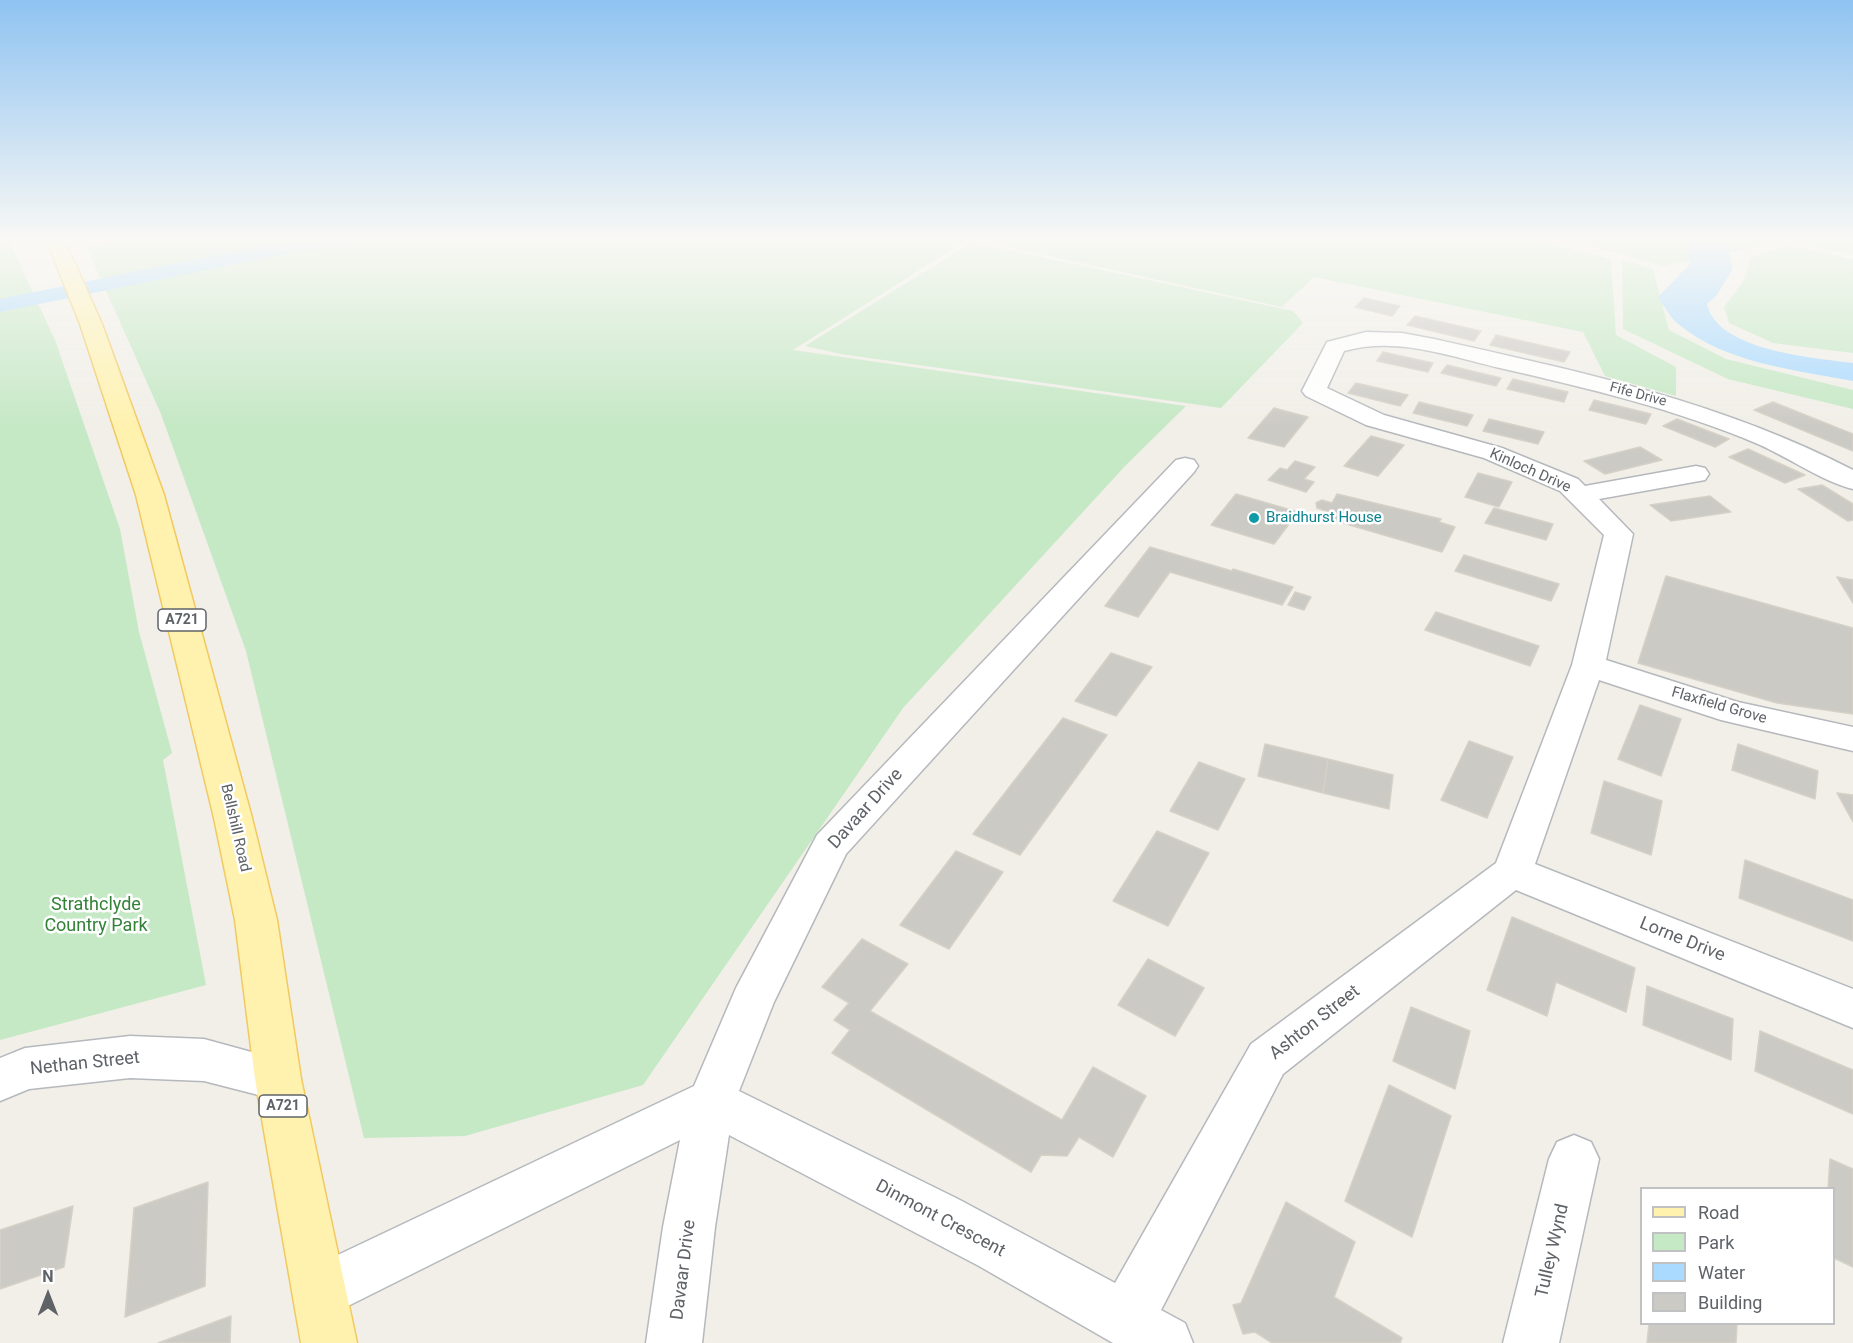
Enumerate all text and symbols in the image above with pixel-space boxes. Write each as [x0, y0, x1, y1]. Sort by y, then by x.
street label: Fife Drive [1608, 379, 1668, 411]
street label: Kinloch Drive [1487, 445, 1573, 497]
place label: Braidhurst House [1266, 509, 1382, 527]
marker: Braidhurst House [1247, 511, 1261, 525]
road number: A721 [158, 609, 206, 631]
street label: Flaxfield Grove [1669, 684, 1769, 728]
street label: Davaar Drive [824, 764, 908, 854]
street label: Bellshill Road [216, 782, 254, 874]
park label: Strathclyde Country Park [44, 894, 148, 936]
street label: Lorne Drive [1636, 913, 1728, 967]
street label: Ashton Street [1265, 981, 1365, 1065]
street label: Nethan Street [29, 1048, 141, 1080]
road number: A721 [259, 1095, 307, 1117]
street label: Dinmont Crescent [871, 1176, 1009, 1262]
legend [1640, 1187, 1835, 1325]
street label: Tulley Wynd [1532, 1202, 1574, 1300]
text: Road [1698, 1202, 1739, 1223]
street label: Davaar Drive [667, 1219, 701, 1321]
text: Park [1698, 1232, 1734, 1253]
text: Water [1698, 1262, 1745, 1283]
north arrow [18, 1265, 78, 1325]
text: N [42, 1267, 54, 1286]
text: Building [1698, 1292, 1762, 1313]

